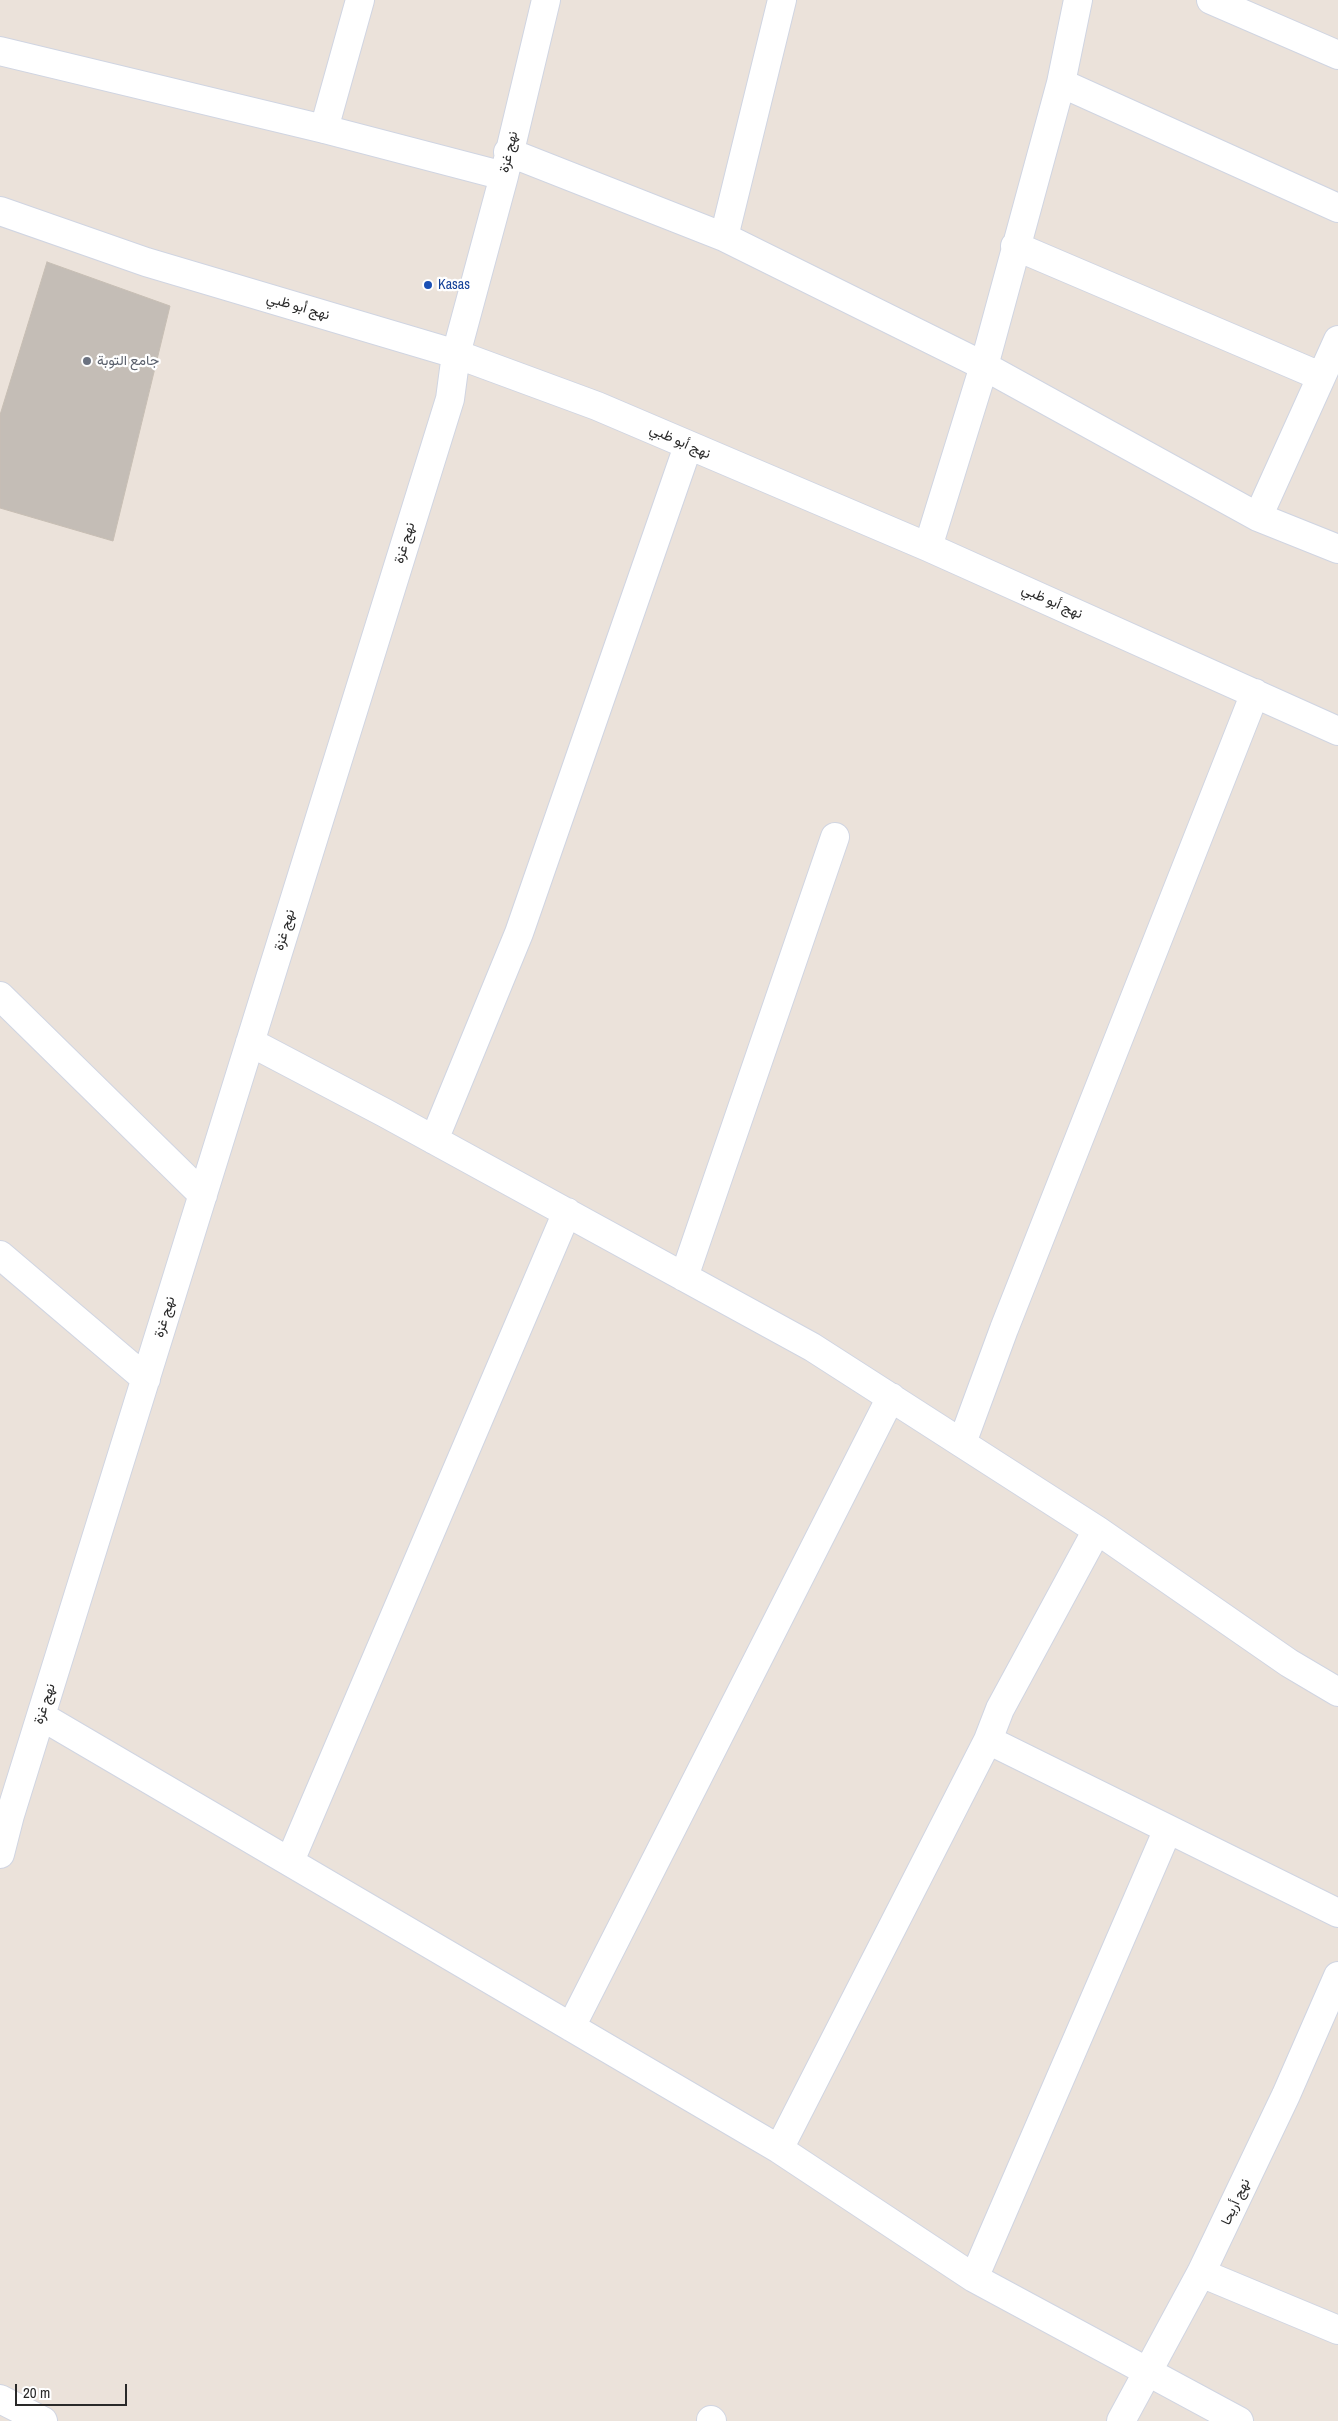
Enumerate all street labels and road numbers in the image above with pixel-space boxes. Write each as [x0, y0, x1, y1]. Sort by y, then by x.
street label: نهج غزة [496, 130, 522, 174]
street label: نهج أبو ظبي [264, 290, 332, 324]
street label: نهج أبو ظبي [647, 421, 713, 463]
street label: نهج غزة [391, 520, 419, 566]
street label: نهج أبو ظبي [1019, 581, 1085, 623]
street label: نهج غزة [271, 907, 299, 953]
street label: نهج غزة [151, 1294, 179, 1340]
street label: نهج غزة [31, 1681, 59, 1727]
street label: نهج أريحا [1218, 2176, 1254, 2228]

